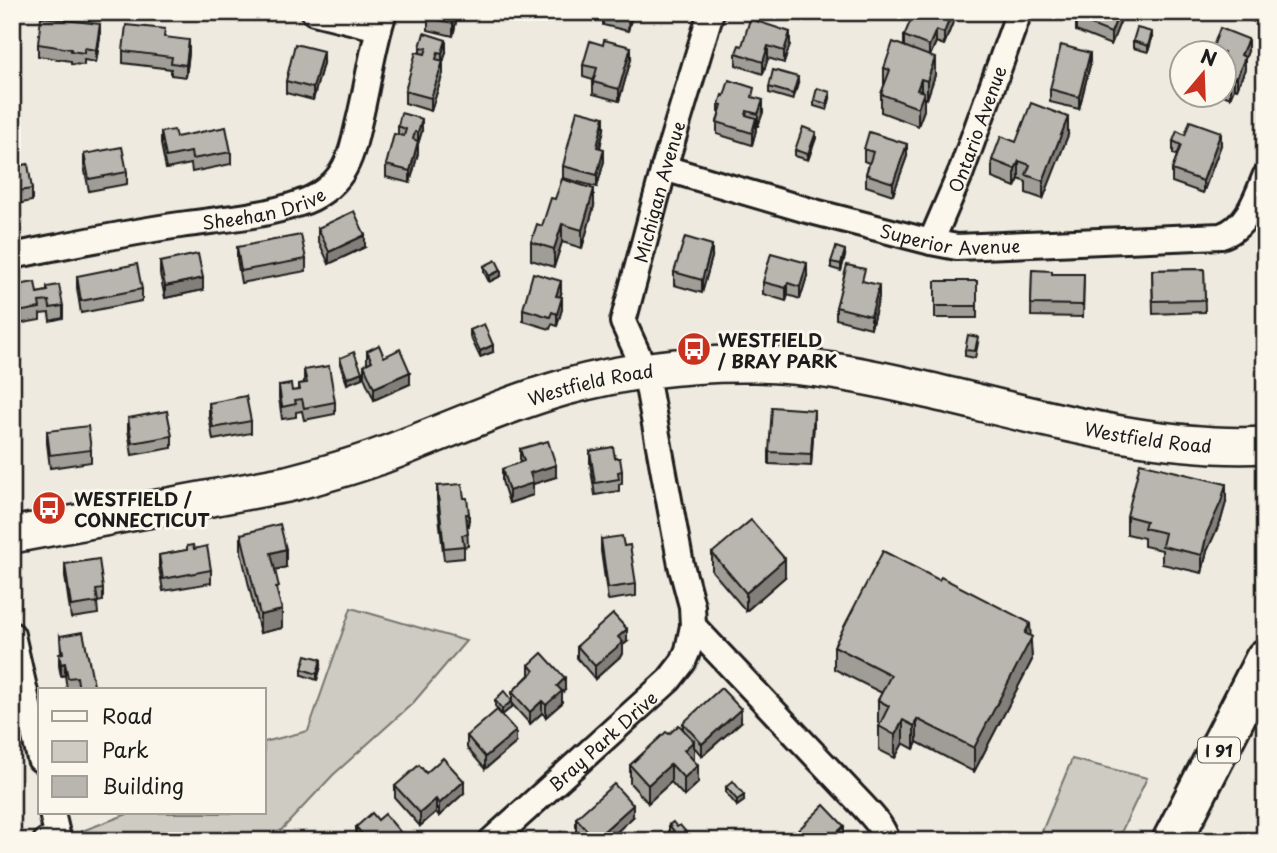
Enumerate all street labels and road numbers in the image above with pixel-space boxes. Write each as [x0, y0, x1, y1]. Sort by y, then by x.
street label: Ontario Avenue [940, 62, 1012, 196]
street label: Michigan Avenue [626, 117, 691, 265]
street label: Sheehan Drive [200, 180, 331, 235]
street label: Superior Avenue [877, 216, 1021, 260]
street label: Westfield Road [524, 356, 655, 412]
street label: Westfield Road [1082, 414, 1213, 458]
street label: Bray Park Drive [542, 684, 663, 797]
road number: I 91 [1198, 737, 1240, 762]

